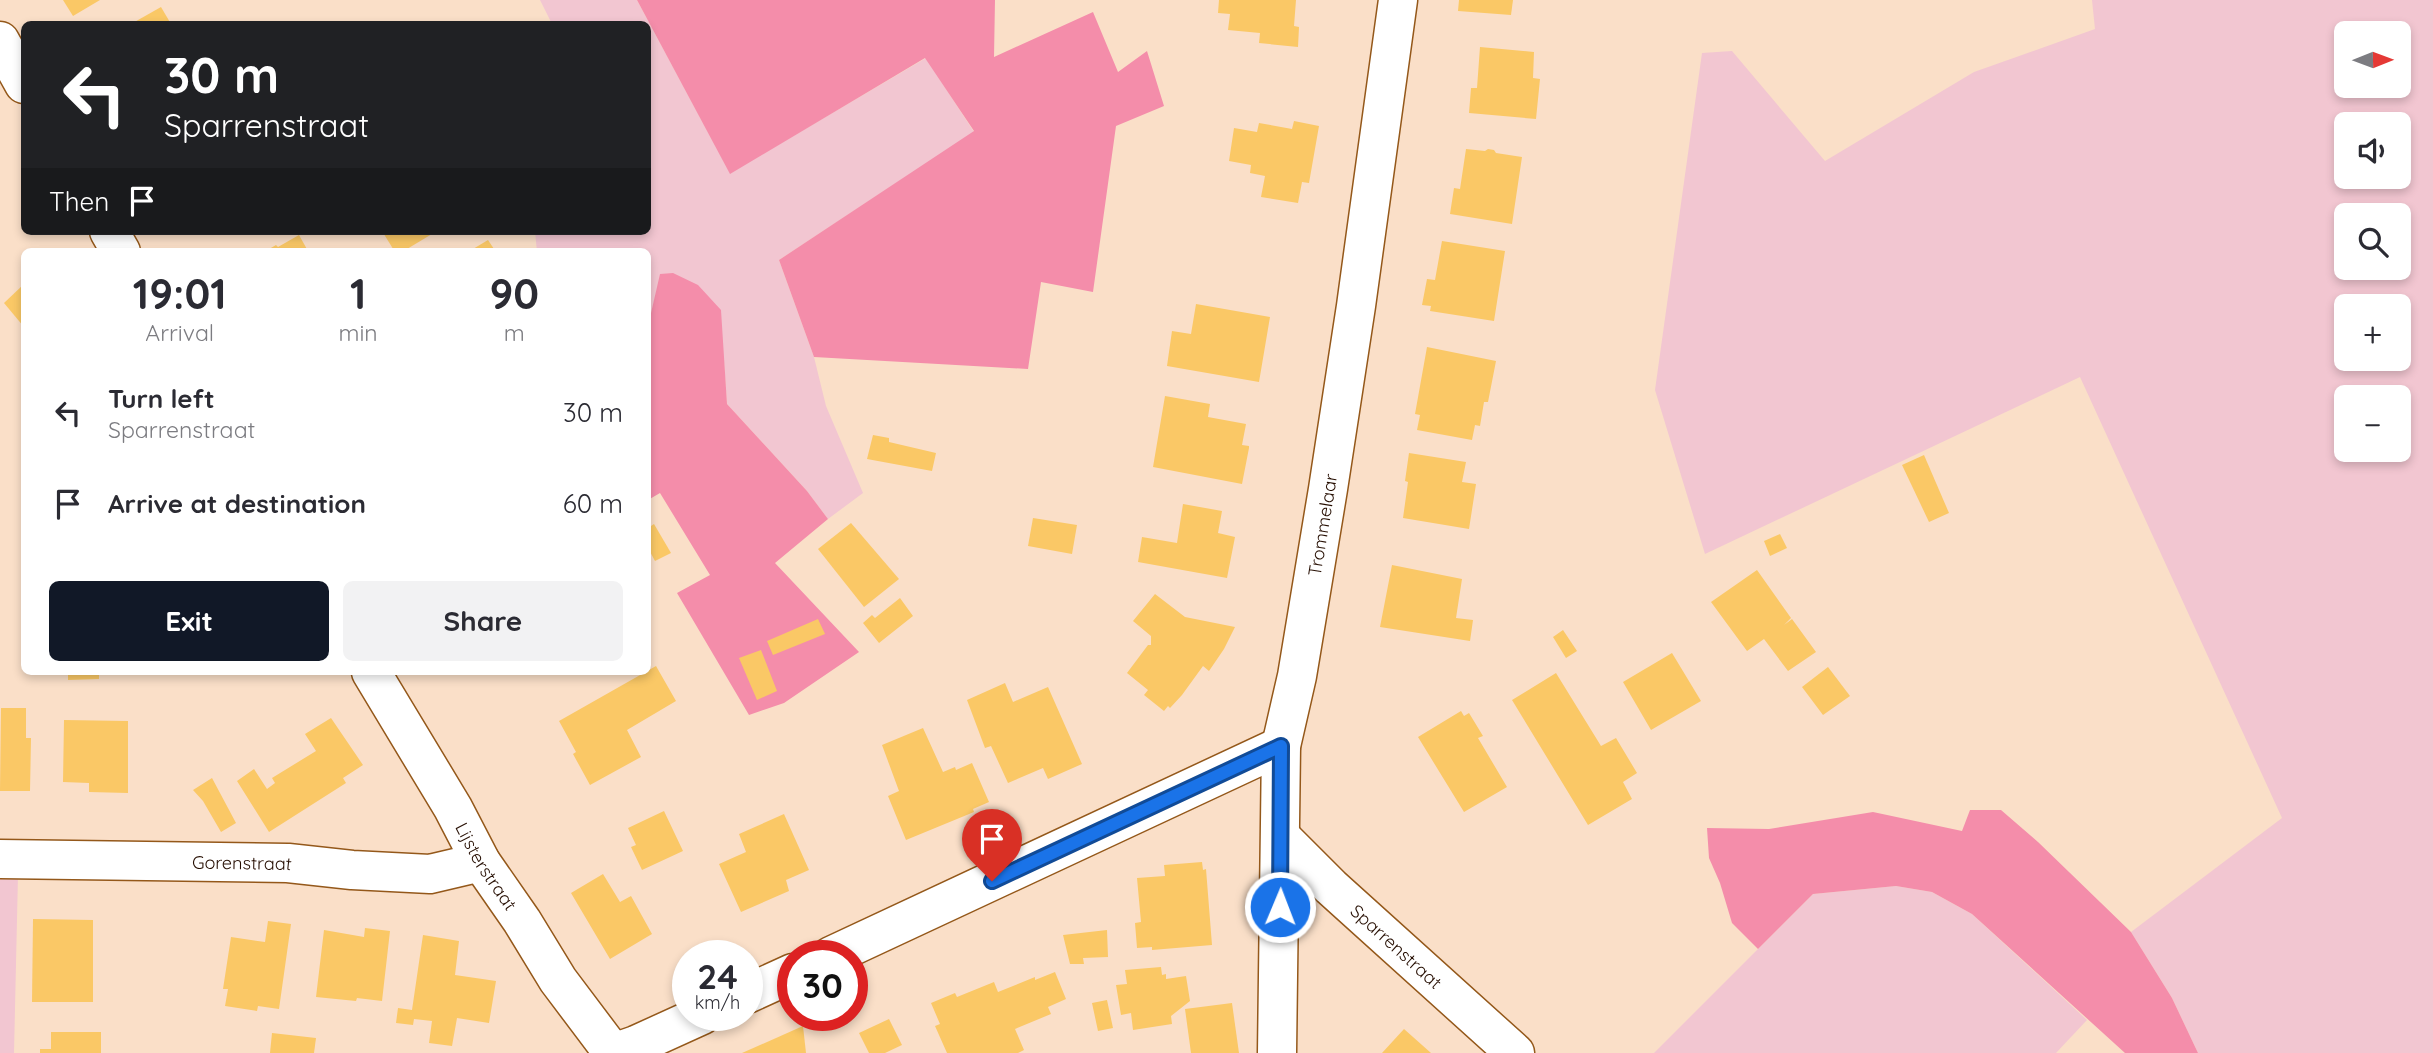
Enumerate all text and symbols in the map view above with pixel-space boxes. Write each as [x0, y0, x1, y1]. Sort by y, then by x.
north arrow [2334, 21, 2412, 98]
map controls [2334, 21, 2411, 462]
text: 30 m [164, 44, 279, 105]
icon: left [49, 49, 140, 140]
text: Sparrenstraat [164, 105, 369, 145]
button: sound [2334, 112, 2411, 189]
icon: arrive [123, 182, 161, 220]
text: Then [49, 185, 109, 218]
button: search [2334, 203, 2411, 280]
text: 19:01 [133, 267, 227, 320]
text: 1 [350, 267, 366, 320]
text: 90 [489, 267, 539, 320]
button: + [2334, 294, 2411, 371]
text: Arrival [145, 318, 214, 347]
text: min [338, 318, 378, 347]
text: m [504, 318, 525, 347]
text: Turn left [108, 382, 215, 415]
button: − [2334, 385, 2411, 462]
icon: left [49, 394, 87, 432]
text: 30 m [563, 396, 623, 429]
text: Sparrenstraat [108, 415, 255, 444]
street label: Trommelaar [1302, 472, 1342, 578]
icon: arrive [49, 485, 87, 523]
text: Arrive at destination [108, 487, 366, 520]
text: 60 m [563, 487, 623, 520]
button: Exit [49, 581, 329, 661]
button: Share [343, 581, 623, 661]
pin [962, 809, 1022, 881]
street label: Lijsterstraat [451, 818, 522, 915]
icon: arrive [973, 820, 1011, 858]
street label: Gorenstraat [192, 850, 293, 875]
position arrow [1243, 870, 1317, 944]
street label: Sparrenstraat [1346, 899, 1447, 993]
speed limit sign: 30 [777, 940, 868, 1031]
text: 24 [697, 954, 738, 998]
text: km/h [695, 991, 740, 1014]

